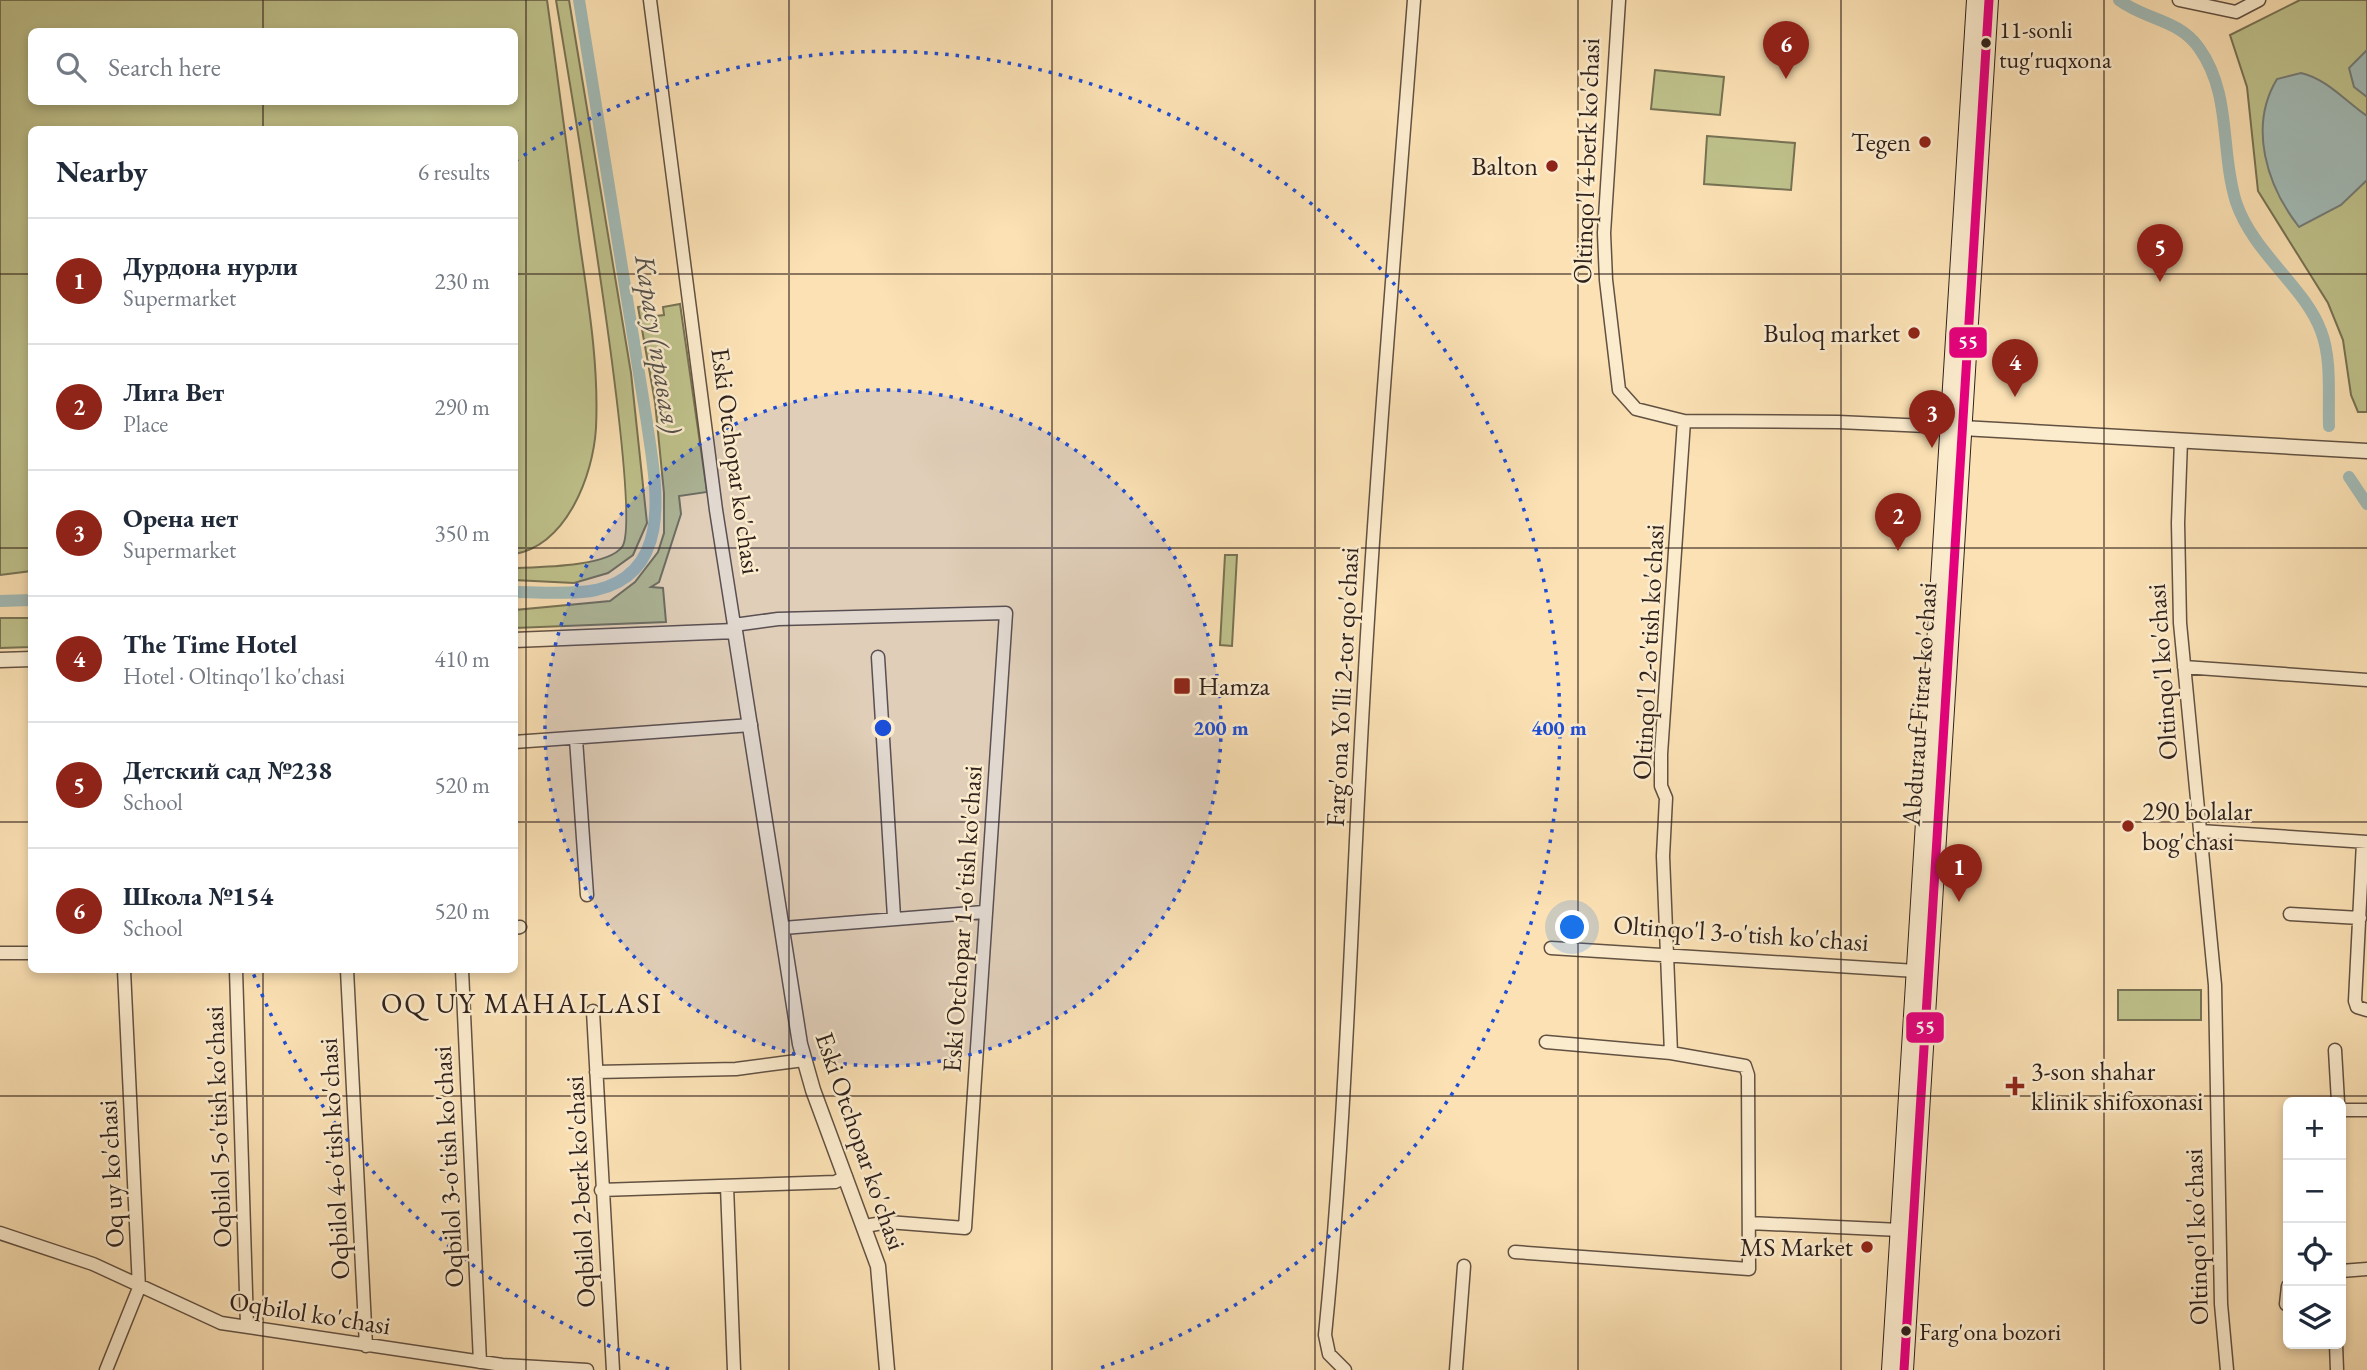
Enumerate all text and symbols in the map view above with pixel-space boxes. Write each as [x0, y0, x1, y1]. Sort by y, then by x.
place label: 11-sonli tug'ruqxona [1999, 14, 2112, 75]
pin: 6 [1763, 21, 1809, 79]
search box [28, 28, 518, 105]
marker: 11-sonli tug'ruqxona [1979, 36, 1993, 50]
street label: Oltinqo'l 4-berk ko'chasi [1565, 37, 1607, 285]
icon: search [52, 48, 90, 86]
text: Search here [108, 50, 221, 84]
place label: Tegen [1851, 125, 1911, 159]
marker: Tegen [1917, 134, 1933, 150]
place label: Balton [1471, 149, 1538, 183]
text: Nearby [56, 152, 148, 191]
text: 6 results [418, 157, 490, 187]
marker: Balton [1544, 158, 1560, 174]
pin: 5 [2137, 224, 2183, 282]
text: Дурдона нурли [123, 249, 298, 283]
water label: Карасу (правая) [627, 251, 691, 436]
text: 1 [73, 266, 85, 296]
text: 230 m [434, 266, 490, 296]
text: Supermarket [123, 283, 236, 313]
place label: Buloq market [1763, 316, 1900, 350]
marker: Buloq market [1906, 325, 1922, 341]
line badge: 55 [1948, 326, 1988, 359]
text: 55 [1958, 330, 1978, 355]
pin: 4 [1992, 339, 2038, 397]
street label: Eski Otchopar ko'chasi [703, 346, 769, 576]
text: Лига Вет [123, 375, 224, 409]
pin: 3 [1909, 390, 1955, 448]
text: 2 [73, 392, 85, 422]
text: 290 m [434, 392, 490, 422]
text: Place [123, 409, 168, 439]
pin: 2 [1875, 493, 1921, 551]
text: Орена нет [123, 501, 238, 535]
text: 3 [73, 518, 85, 548]
text: 350 m [434, 518, 490, 548]
street label: Oltinqo'l 2-o'tish ko'chasi [1624, 523, 1672, 781]
text: Supermarket [123, 535, 236, 565]
street label: Farg'ona Yo'lli 2-tor qo'chasi [1318, 546, 1366, 828]
street label: Abdurauf Fitrat ko'chasi [1893, 581, 1944, 828]
street label: Oltinqo'l ko'chasi [2139, 583, 2185, 761]
text: The Time Hotel [123, 627, 298, 661]
text: 4 [73, 644, 85, 674]
text: 410 m [434, 644, 490, 674]
text: Hotel · Oltinqo'l ko'chasi [123, 661, 345, 691]
place label: Hamza [1198, 669, 1270, 703]
marker: Hamza [1172, 676, 1192, 696]
text: 200 m [1193, 714, 1249, 741]
text: 400 m [1531, 714, 1587, 741]
centre of rings [871, 716, 895, 740]
text: Детский сад №238 [123, 753, 332, 787]
street label: Eski Otchopar 1-o'tish ko'chasi [934, 764, 990, 1074]
text: 5 [73, 770, 85, 800]
text: 520 m [434, 770, 490, 800]
text: School [123, 787, 183, 817]
place label: 290 bolalar bog'chasi [2142, 794, 2253, 858]
marker: 290 bolalar bog'chasi [2120, 818, 2136, 834]
pin: 1 [1936, 844, 1982, 902]
text: Школа №154 [123, 879, 273, 913]
text: 6 [73, 896, 85, 926]
text: 520 m [434, 896, 490, 926]
street label: Oltinqo'l 3-o'tish ko'chasi [1612, 907, 1870, 959]
your location [1555, 910, 1589, 944]
text: School [123, 913, 183, 943]
district label: OQ UY MAHALLASI [381, 985, 663, 1021]
street label: Oqbilol 5-o'tish ko'chasi [197, 1006, 239, 1248]
line badge: 55 [1905, 1011, 1945, 1044]
text: 55 [1915, 1015, 1935, 1040]
street label: Eski Otchopar ko'chasi [808, 1028, 914, 1254]
street label: Oqbilol 4-o'tish ko'chasi [311, 1037, 357, 1281]
street label: Oqbilol 3-o'tish ko'chasi [425, 1045, 471, 1289]
place label: 3-son shahar klinik shifoxonasi [2031, 1054, 2203, 1118]
street label: Oqbilol 2-berk ko'chasi [557, 1075, 603, 1309]
marker: 3-son shahar klinik shifoxonasi [2005, 1076, 2025, 1096]
map controls [2283, 1097, 2346, 1349]
button: + [2283, 1097, 2346, 1160]
street label: Oq uy ko'chasi [90, 1099, 132, 1249]
street label: Oltinqo'l ko'chasi [2176, 1148, 2216, 1326]
button: − [2283, 1160, 2346, 1223]
button: locate [2283, 1223, 2346, 1286]
place label: MS Market [1740, 1230, 1853, 1264]
marker: MS Market [1859, 1239, 1875, 1255]
street label: Oqbilol ko'chasi [227, 1283, 393, 1343]
button: layers [2283, 1286, 2346, 1349]
place label: Farg'ona bozori [1919, 1316, 2061, 1347]
marker: Farg'ona bozori [1899, 1324, 1913, 1338]

